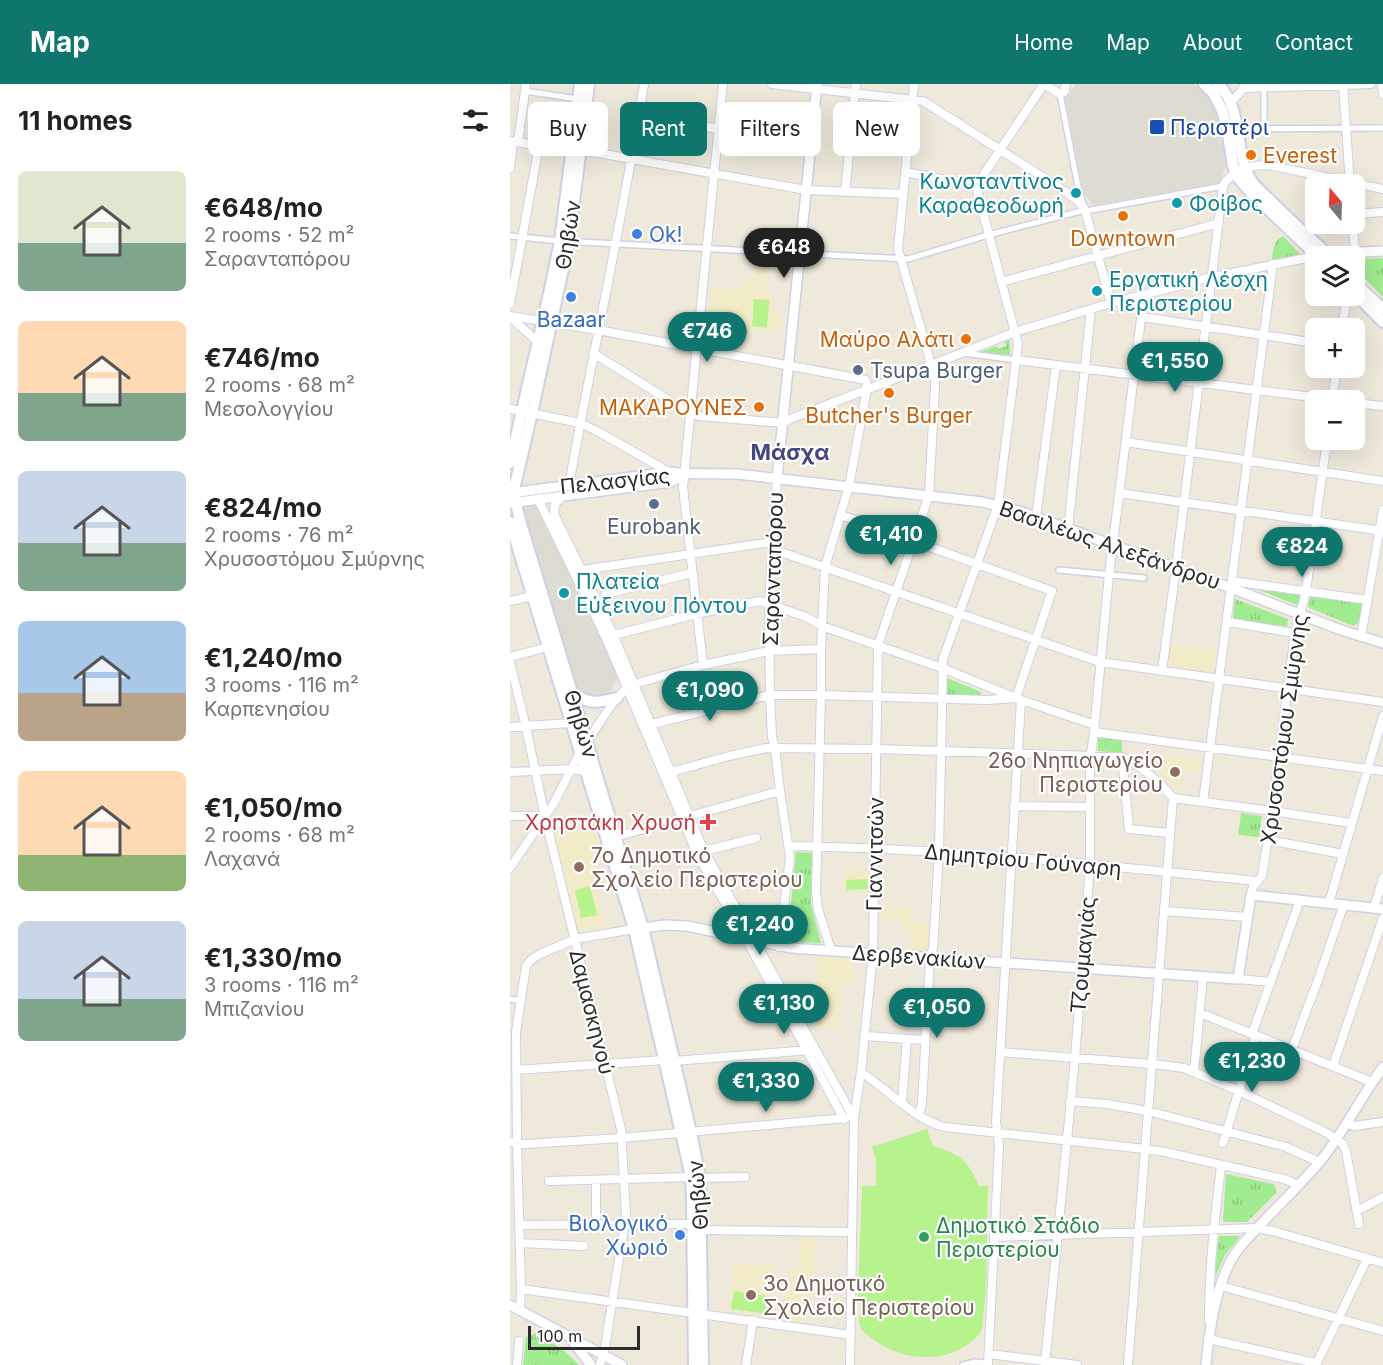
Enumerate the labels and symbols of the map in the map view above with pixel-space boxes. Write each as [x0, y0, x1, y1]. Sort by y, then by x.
place label: Περιστέρι [1170, 115, 1269, 140]
marker: Περιστέρι [1148, 118, 1166, 136]
place label: Everest [1263, 143, 1337, 168]
marker: Everest [1244, 148, 1258, 162]
place label: Κωνσταντίνος Καραθεοδωρή [919, 169, 1064, 218]
north arrow [1305, 174, 1365, 234]
marker: Κωνσταντίνος Καραθεοδωρή [1069, 186, 1083, 200]
place label: Φοίβος [1189, 191, 1263, 216]
marker: Φοίβος [1170, 196, 1184, 210]
street label: Θηβών [550, 198, 586, 272]
marker: Downtown [1116, 209, 1130, 223]
place label: Ok! [649, 222, 683, 247]
place label: Downtown [1070, 226, 1176, 251]
marker: Ok! [630, 227, 644, 241]
pin: €648 [748, 228, 820, 279]
place label: Εργατική Λέσχη Περιστερίου [1109, 267, 1268, 316]
marker: Εργατική Λέσχη Περιστερίου [1090, 284, 1104, 298]
marker: Bazaar [564, 290, 578, 304]
place label: Bazaar [537, 307, 605, 332]
pin: €746 [671, 312, 743, 363]
place label: Μαύρο Αλάτι [820, 327, 954, 352]
marker: Μαύρο Αλάτι [959, 332, 973, 346]
pin: €1,550 [1126, 342, 1224, 393]
place label: Tsupa Burger [870, 358, 1003, 383]
marker: Tsupa Burger [851, 363, 865, 377]
marker: Butcher's Burger [882, 386, 896, 400]
place label: ΜΑΚΑΡΟΥΝΕΣ [599, 395, 747, 420]
marker: ΜΑΚΑΡΟΥΝΕΣ [752, 400, 766, 414]
place label: Butcher's Burger [805, 403, 973, 428]
district label: Μάσχα [751, 439, 829, 465]
street label: Πελασγίας [559, 463, 671, 499]
street label: Σαρανταπόρου [758, 492, 788, 646]
street label: Βασιλέως Αλεξάνδρου [996, 495, 1224, 595]
marker: Eurobank [647, 497, 661, 511]
place label: Eurobank [607, 514, 701, 539]
pin: €1,410 [842, 515, 940, 566]
pin: €824 [1266, 527, 1338, 578]
place label: Πλατεία Εύξεινου Πόντου [576, 569, 748, 618]
marker: Πλατεία Εύξεινου Πόντου [557, 586, 571, 600]
street label: Χρυσοστόμου Σμύρνης [1255, 612, 1313, 846]
pin: €1,090 [661, 671, 759, 722]
street label: Θηβών [559, 687, 603, 761]
place label: 26ο Νηπιαγωγείο Περιστερίου [988, 748, 1163, 797]
marker: 26ο Νηπιαγωγείο Περιστερίου [1168, 765, 1182, 779]
street label: Γιαννιτσών [862, 797, 888, 911]
place label: Χρηστάκη Χρυσή [525, 810, 696, 835]
marker: Χρηστάκη Χρυσή [701, 815, 715, 829]
street label: Δημητρίου Γούναρη [923, 839, 1123, 881]
place label: 7ο Δημοτικό Σχολείο Περιστερίου [591, 843, 803, 892]
marker: 7ο Δημοτικό Σχολείο Περιστερίου [572, 860, 586, 874]
street label: Τζουμαγιάς [1065, 895, 1101, 1015]
pin: €1,240 [711, 905, 809, 956]
street label: Δερβενακίων [851, 940, 987, 974]
street label: Δαμασκηνού [564, 947, 620, 1077]
pin: €1,130 [735, 984, 833, 1035]
pin: €1,050 [888, 988, 986, 1039]
pin: €1,230 [1203, 1042, 1301, 1093]
pin: €1,330 [717, 1062, 815, 1113]
street label: Θηβών [682, 1159, 714, 1231]
place label: Βιολογικό Χωριό [569, 1211, 668, 1260]
place label: Δημοτικό Στάδιο Περιστερίου [936, 1213, 1100, 1262]
marker: Βιολογικό Χωριό [673, 1228, 687, 1242]
marker: Δημοτικό Στάδιο Περιστερίου [917, 1230, 931, 1244]
place label: 3ο Δημοτικό Σχολείο Περιστερίου [763, 1271, 975, 1320]
marker: 3ο Δημοτικό Σχολείο Περιστερίου [744, 1288, 758, 1302]
scale bar [528, 1323, 640, 1350]

